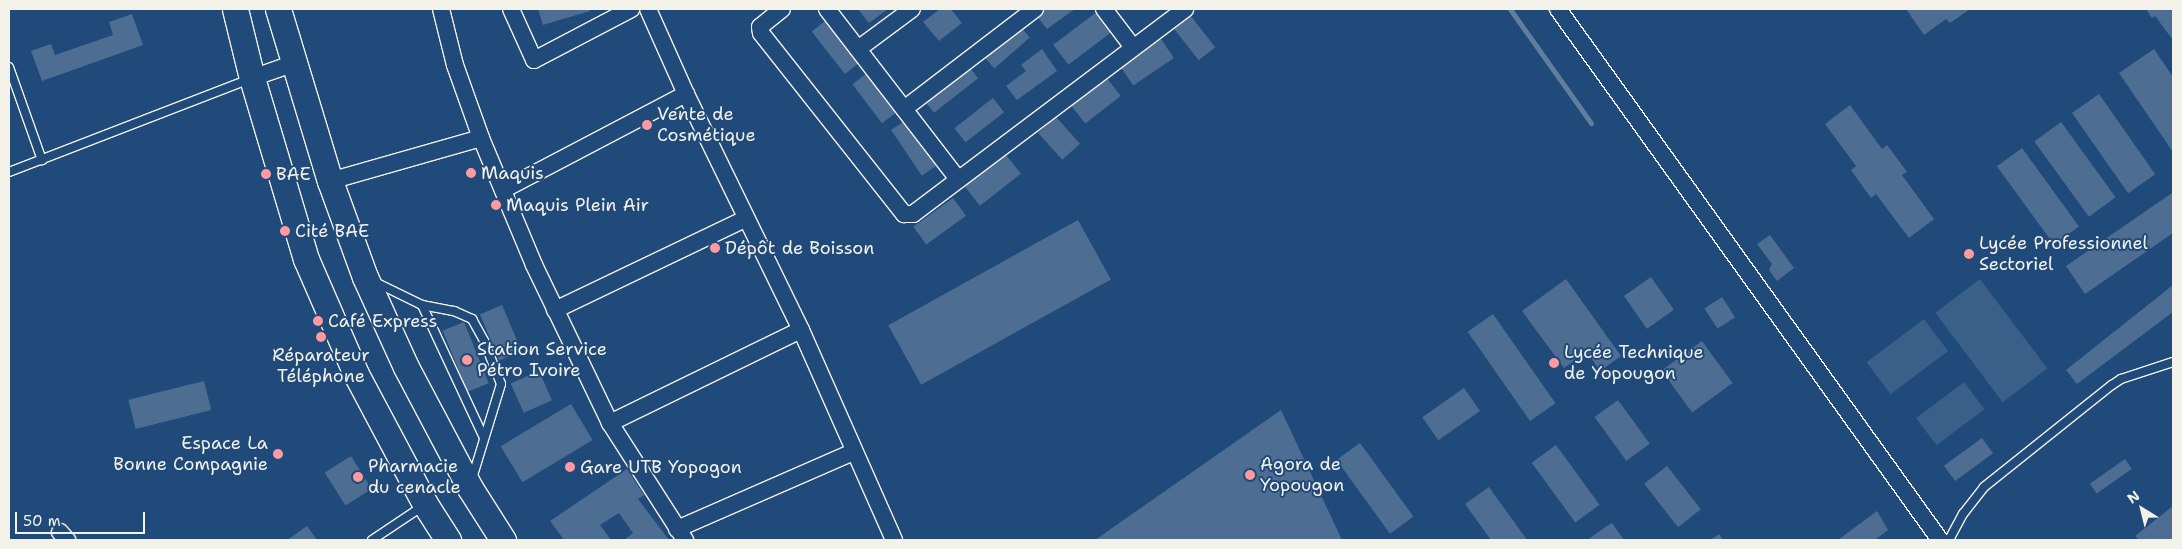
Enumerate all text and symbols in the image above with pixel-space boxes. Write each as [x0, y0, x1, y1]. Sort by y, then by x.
place label: Vente de Cosmétique [657, 104, 756, 146]
marker: Vente de Cosmétique [641, 119, 653, 131]
place label: Maquis [481, 162, 544, 184]
place label: BAE [276, 163, 311, 185]
marker: Maquis [465, 167, 477, 179]
marker: BAE [260, 168, 272, 180]
place label: Maquis Plein Air [506, 194, 649, 216]
marker: Maquis Plein Air [490, 199, 502, 211]
place label: Cité BAE [295, 220, 369, 242]
marker: Cité BAE [279, 225, 291, 237]
place label: Lycée Professionnel Sectoriel [1979, 233, 2148, 276]
place label: Dépôt de Boisson [725, 237, 874, 259]
marker: Dépôt de Boisson [709, 242, 721, 254]
marker: Lycée Professionnel Sectoriel [1963, 248, 1975, 260]
place label: Café Express [328, 310, 438, 332]
marker: Café Express [312, 315, 324, 327]
marker: Réparateur Téléphone [315, 331, 327, 343]
place label: Station Service Pétro Ivoire [477, 339, 607, 382]
place label: Lycée Technique de Yopougon [1564, 342, 1704, 384]
place label: Réparateur Téléphone [272, 345, 370, 388]
marker: Station Service Pétro Ivoire [461, 354, 473, 366]
marker: Lycée Technique de Yopougon [1548, 357, 1560, 369]
place label: Espace La Bonne Compagnie [113, 433, 268, 476]
marker: Espace La Bonne Compagnie [272, 448, 284, 460]
place label: Agora de Yopougon [1260, 454, 1344, 496]
place label: Pharmacie du cenacle [368, 456, 461, 498]
place label: Gare UTB Yopogon [580, 456, 742, 478]
marker: Gare UTB Yopogon [564, 461, 576, 473]
marker: Agora de Yopougon [1244, 469, 1256, 481]
marker: Pharmacie du cenacle [352, 471, 364, 483]
north arrow [2117, 484, 2167, 534]
text: N [2123, 486, 2143, 507]
scale bar [18, 502, 148, 534]
text: 50 m [23, 511, 61, 531]

